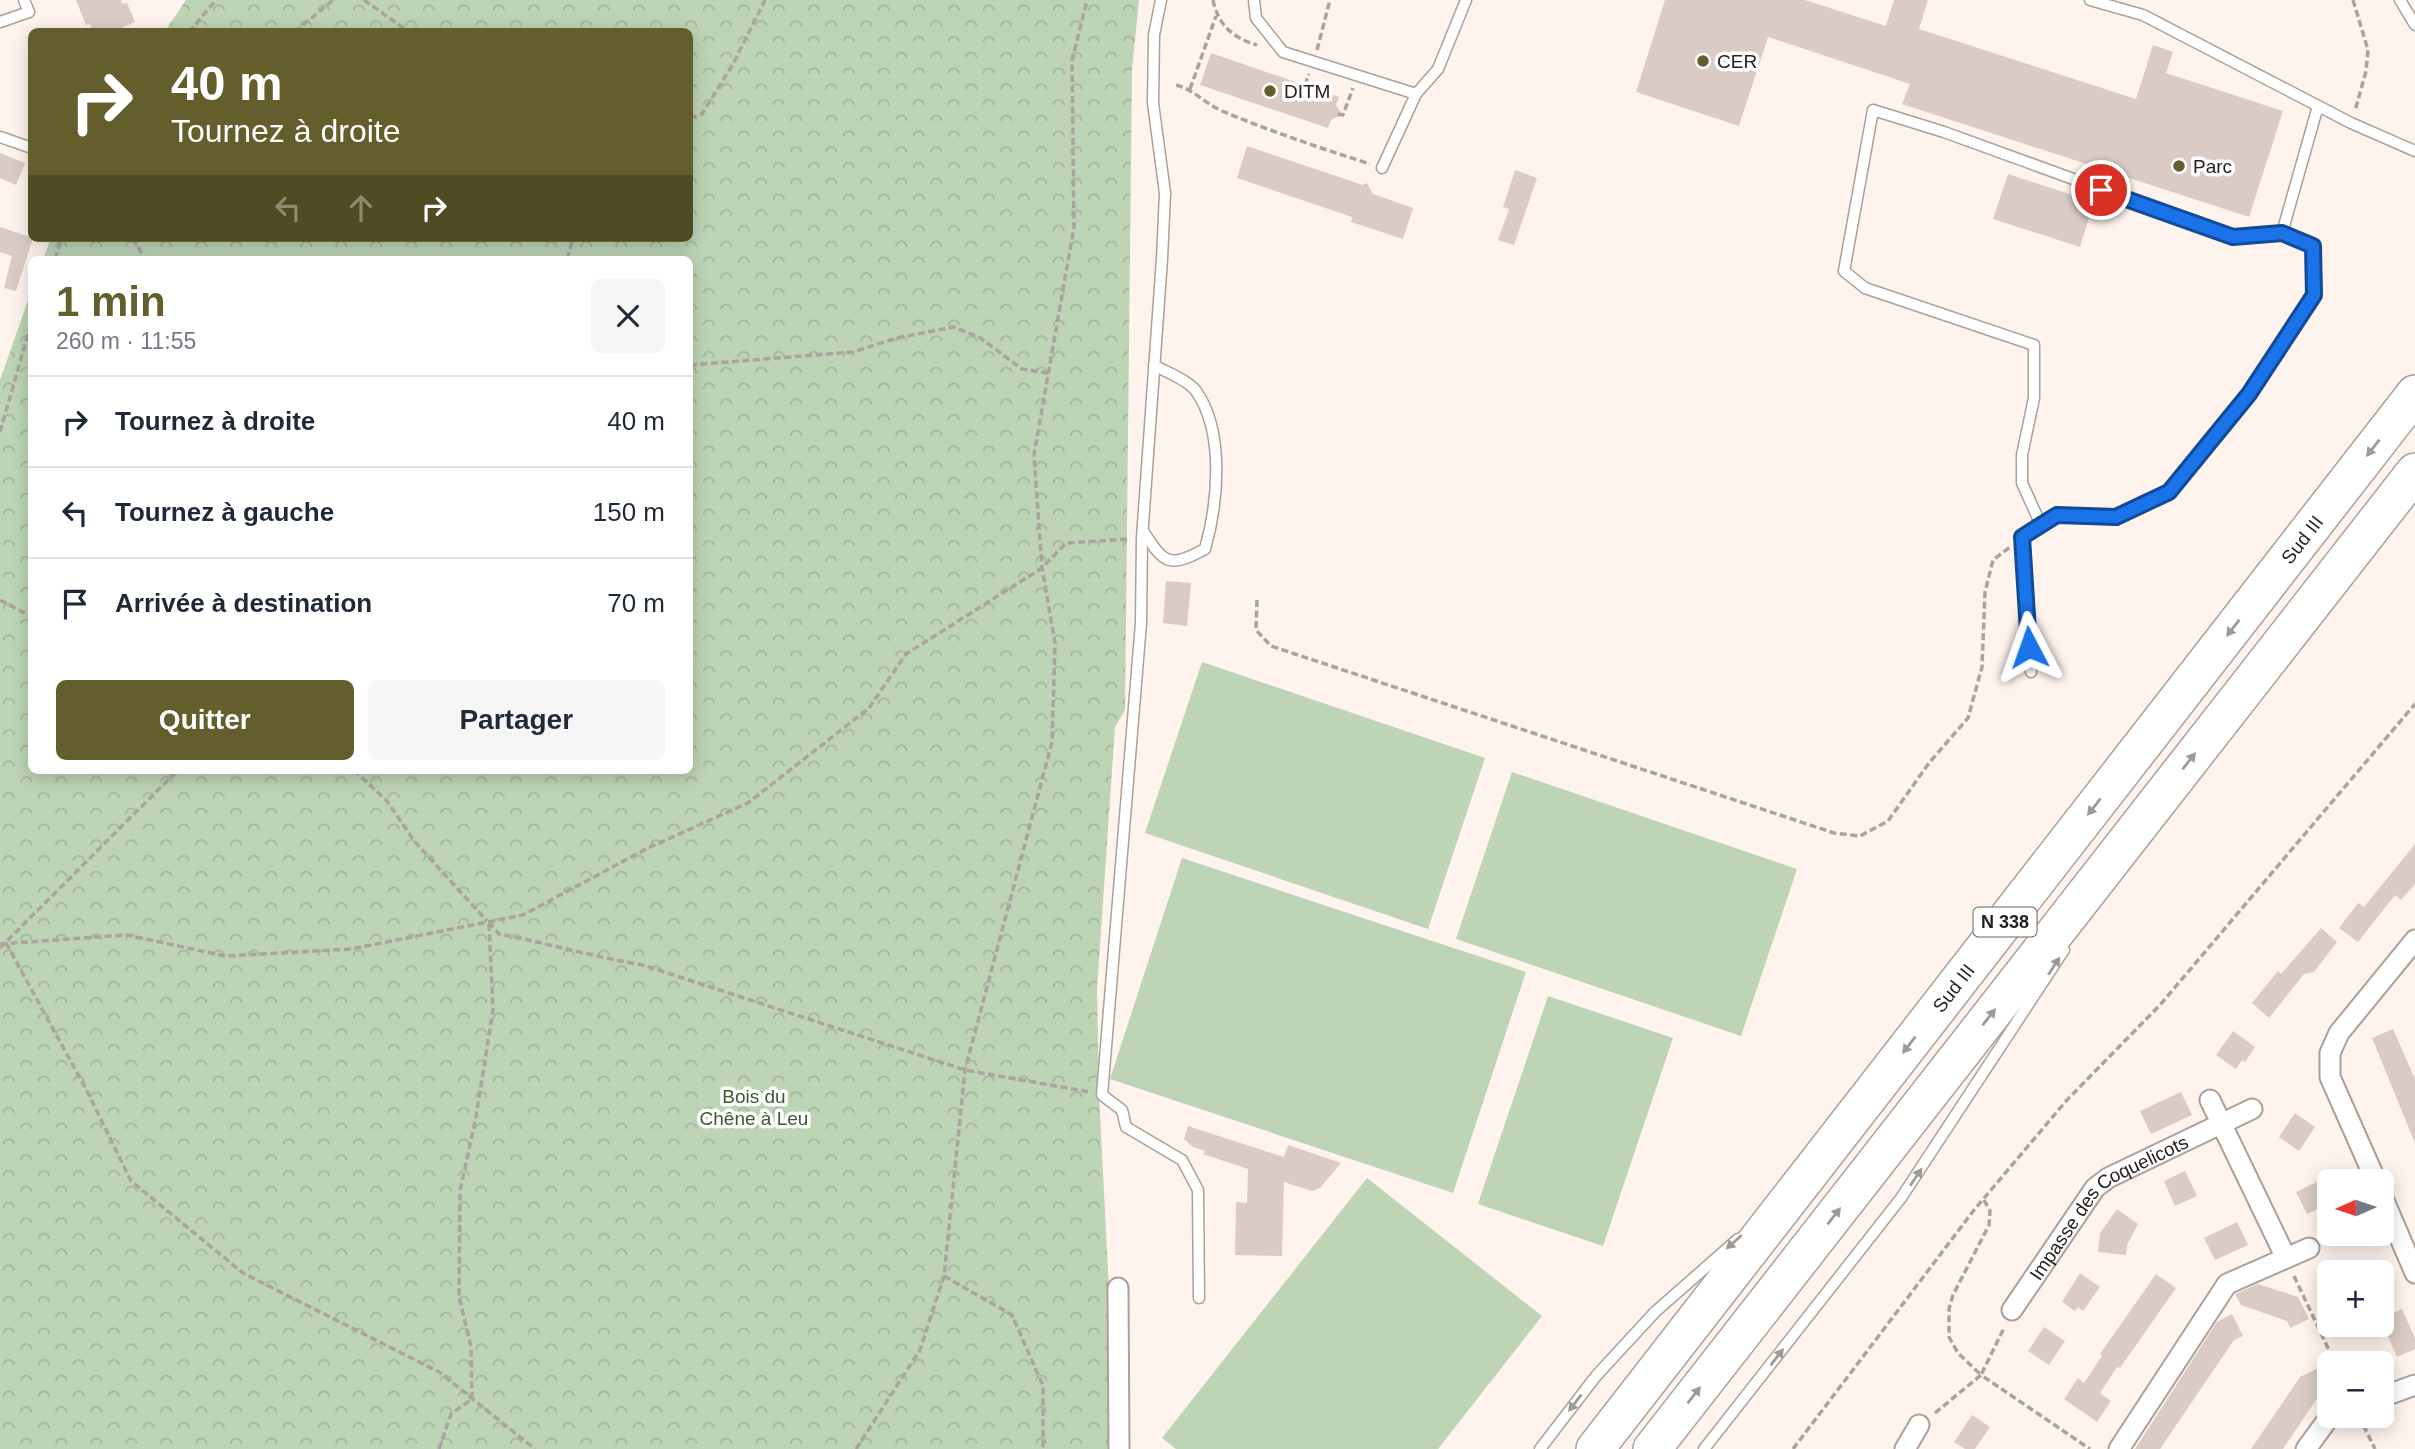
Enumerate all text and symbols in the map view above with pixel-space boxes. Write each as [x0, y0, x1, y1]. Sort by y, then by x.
place label: CER [1717, 51, 1757, 72]
marker: CER [1695, 53, 1711, 69]
icon: right [56, 56, 147, 147]
text: 40 m [171, 56, 283, 110]
place label: DITM [1284, 81, 1330, 102]
marker: DITM [1262, 83, 1278, 99]
text: Tournez à droite [171, 113, 400, 149]
place label: Parc [2193, 156, 2232, 177]
marker: Parc [2171, 158, 2187, 174]
pin [2071, 160, 2131, 220]
icon: arrive [2082, 171, 2120, 209]
icon: left [269, 189, 307, 227]
icon: ahead [342, 189, 380, 227]
icon: right [415, 189, 453, 227]
text: 1 min [56, 278, 166, 325]
button: close [591, 279, 665, 353]
text: 260 m · 11:55 [56, 328, 196, 354]
icon: right [56, 403, 94, 441]
text: Tournez à droite [115, 406, 315, 436]
text: 40 m [607, 406, 665, 436]
one-way arrow [2367, 439, 2381, 457]
icon: left [56, 494, 94, 532]
text: Tournez à gauche [115, 497, 334, 527]
text: 150 m [593, 497, 665, 527]
street label: Sud III [2277, 512, 2328, 568]
icon: arrive [56, 585, 94, 623]
text: Arrivée à destination [115, 588, 372, 618]
text: 70 m [607, 588, 665, 618]
position arrow [1992, 610, 2066, 684]
one-way arrow [2226, 618, 2241, 636]
button: Quitter [56, 680, 354, 760]
button: Partager [368, 680, 665, 760]
one-way arrow [2182, 752, 2197, 770]
one-way arrow [2087, 798, 2101, 816]
road number: N 338 [1974, 908, 2036, 937]
one-way arrow [2047, 956, 2060, 975]
street label: Sud III [1929, 960, 1979, 1016]
one-way arrow [1981, 1009, 1996, 1026]
one-way arrow [1902, 1036, 1917, 1053]
park label: Bois du Chêne à Leu [700, 1086, 808, 1129]
street label: Impasse des Coquelicots [2026, 1131, 2191, 1284]
one-way arrow [1909, 1168, 1923, 1186]
north arrow [2317, 1169, 2394, 1246]
map controls [2317, 1169, 2394, 1428]
one-way arrow [1826, 1207, 1840, 1225]
one-way arrow [1725, 1234, 1743, 1250]
button: + [2317, 1260, 2394, 1337]
one-way arrow [1769, 1348, 1784, 1366]
button: − [2317, 1351, 2394, 1428]
one-way arrow [1686, 1387, 1701, 1404]
one-way arrow [1567, 1394, 1582, 1412]

